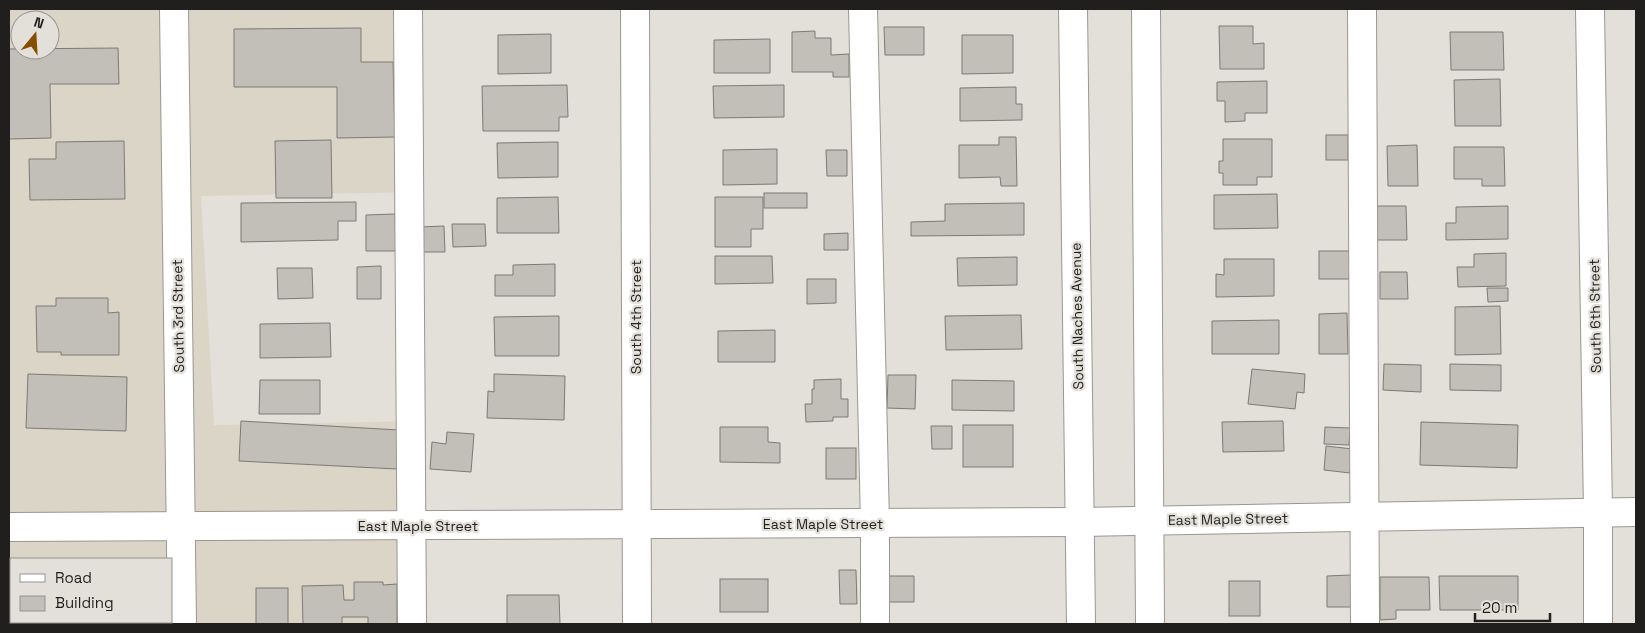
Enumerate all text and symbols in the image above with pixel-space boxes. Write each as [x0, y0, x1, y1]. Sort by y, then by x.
north arrow [10, 10, 60, 60]
text: N [32, 13, 46, 33]
street label: South Naches Avenue [1067, 242, 1087, 390]
street label: South 3rd Street [168, 259, 188, 373]
street label: South 6th Street [1585, 259, 1605, 373]
street label: South 4th Street [627, 260, 645, 374]
street label: East Maple Street [1168, 509, 1288, 529]
street label: East Maple Street [763, 515, 883, 533]
street label: East Maple Street [358, 517, 478, 535]
legend [10, 558, 172, 623]
text: Road [55, 568, 92, 587]
scale bar [1475, 590, 1550, 622]
text: Building [55, 593, 114, 612]
text: 20 m [1482, 598, 1517, 617]

